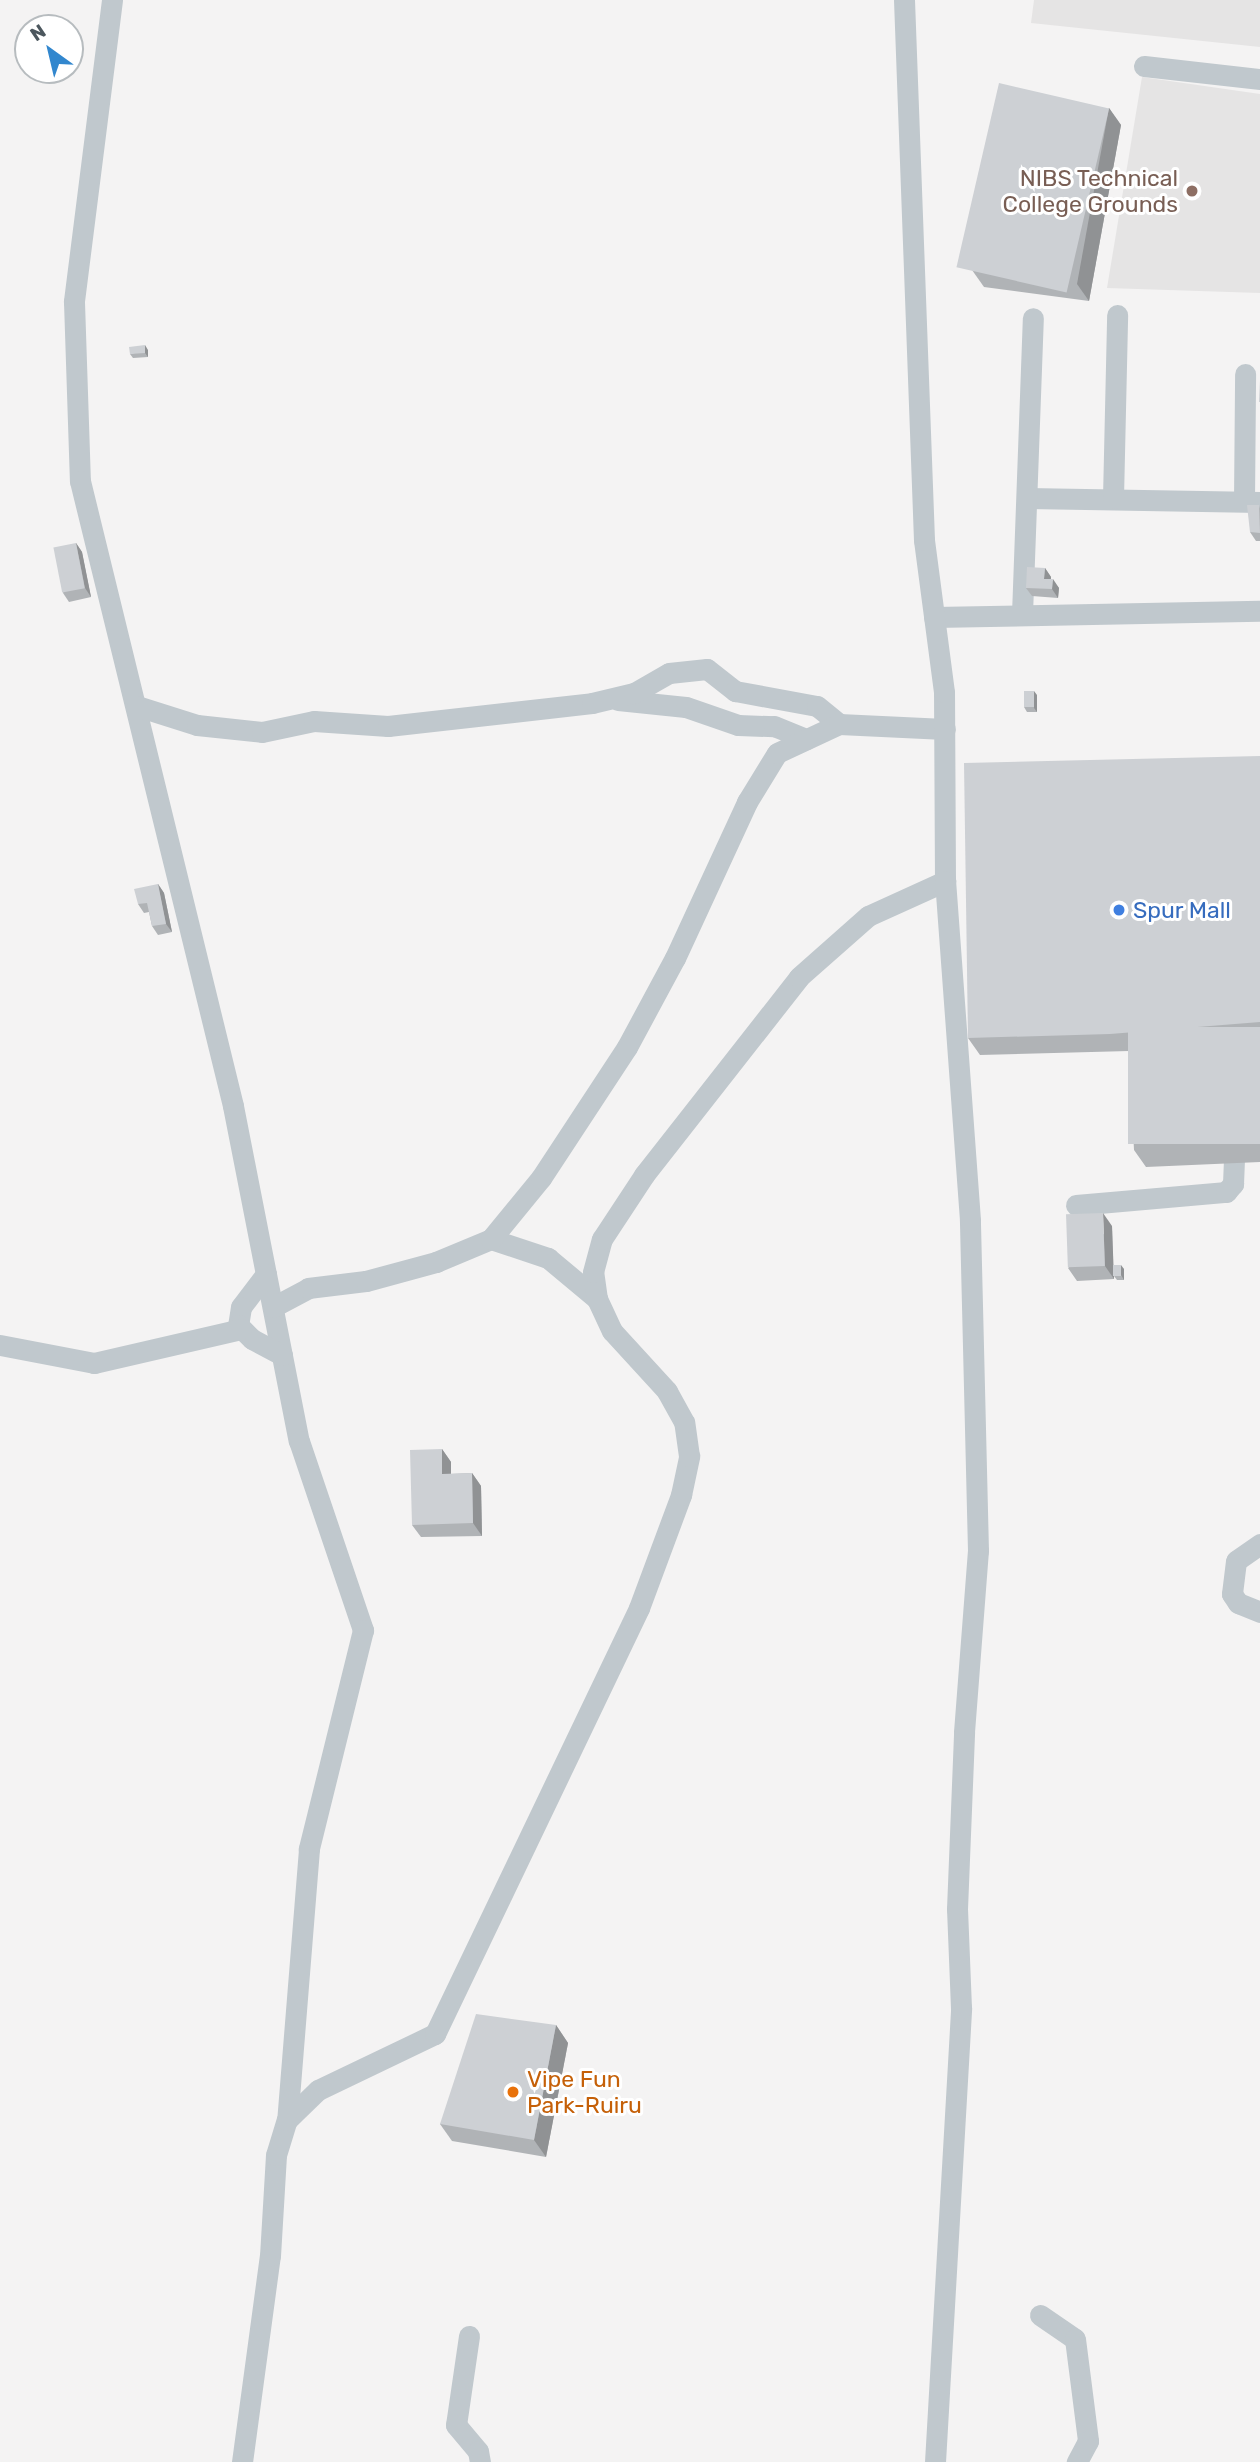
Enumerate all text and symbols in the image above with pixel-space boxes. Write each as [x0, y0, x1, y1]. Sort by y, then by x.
north arrow [14, 14, 84, 84]
text: N [26, 19, 50, 46]
place label: NIBS Technical College Grounds [1003, 164, 1178, 218]
marker: NIBS Technical College Grounds [1184, 183, 1200, 199]
place label: Spur Mall [1133, 896, 1231, 924]
marker: Spur Mall [1111, 902, 1127, 918]
place label: Vipe Fun Park-Ruiru [527, 2065, 642, 2119]
marker: Vipe Fun Park-Ruiru [505, 2084, 521, 2100]

